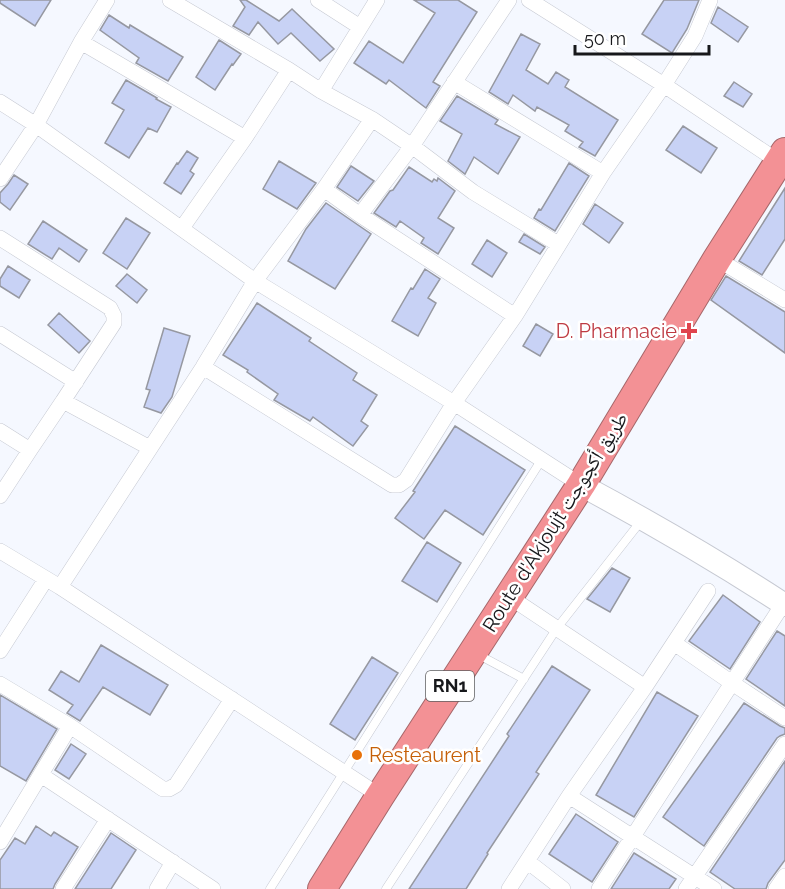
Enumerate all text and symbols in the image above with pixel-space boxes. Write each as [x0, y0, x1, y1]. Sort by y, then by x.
scale bar [575, 18, 708, 56]
text: 50 m [584, 28, 626, 49]
place label: D. Pharmacie [556, 319, 677, 343]
marker: D. Pharmacie [682, 324, 696, 338]
street label: Route d'Akjoujt طريق أكجوجت [477, 408, 633, 636]
road number: RN1 [426, 671, 474, 701]
place label: Resteaurent [369, 743, 481, 767]
marker: Resteaurent [350, 748, 364, 762]

